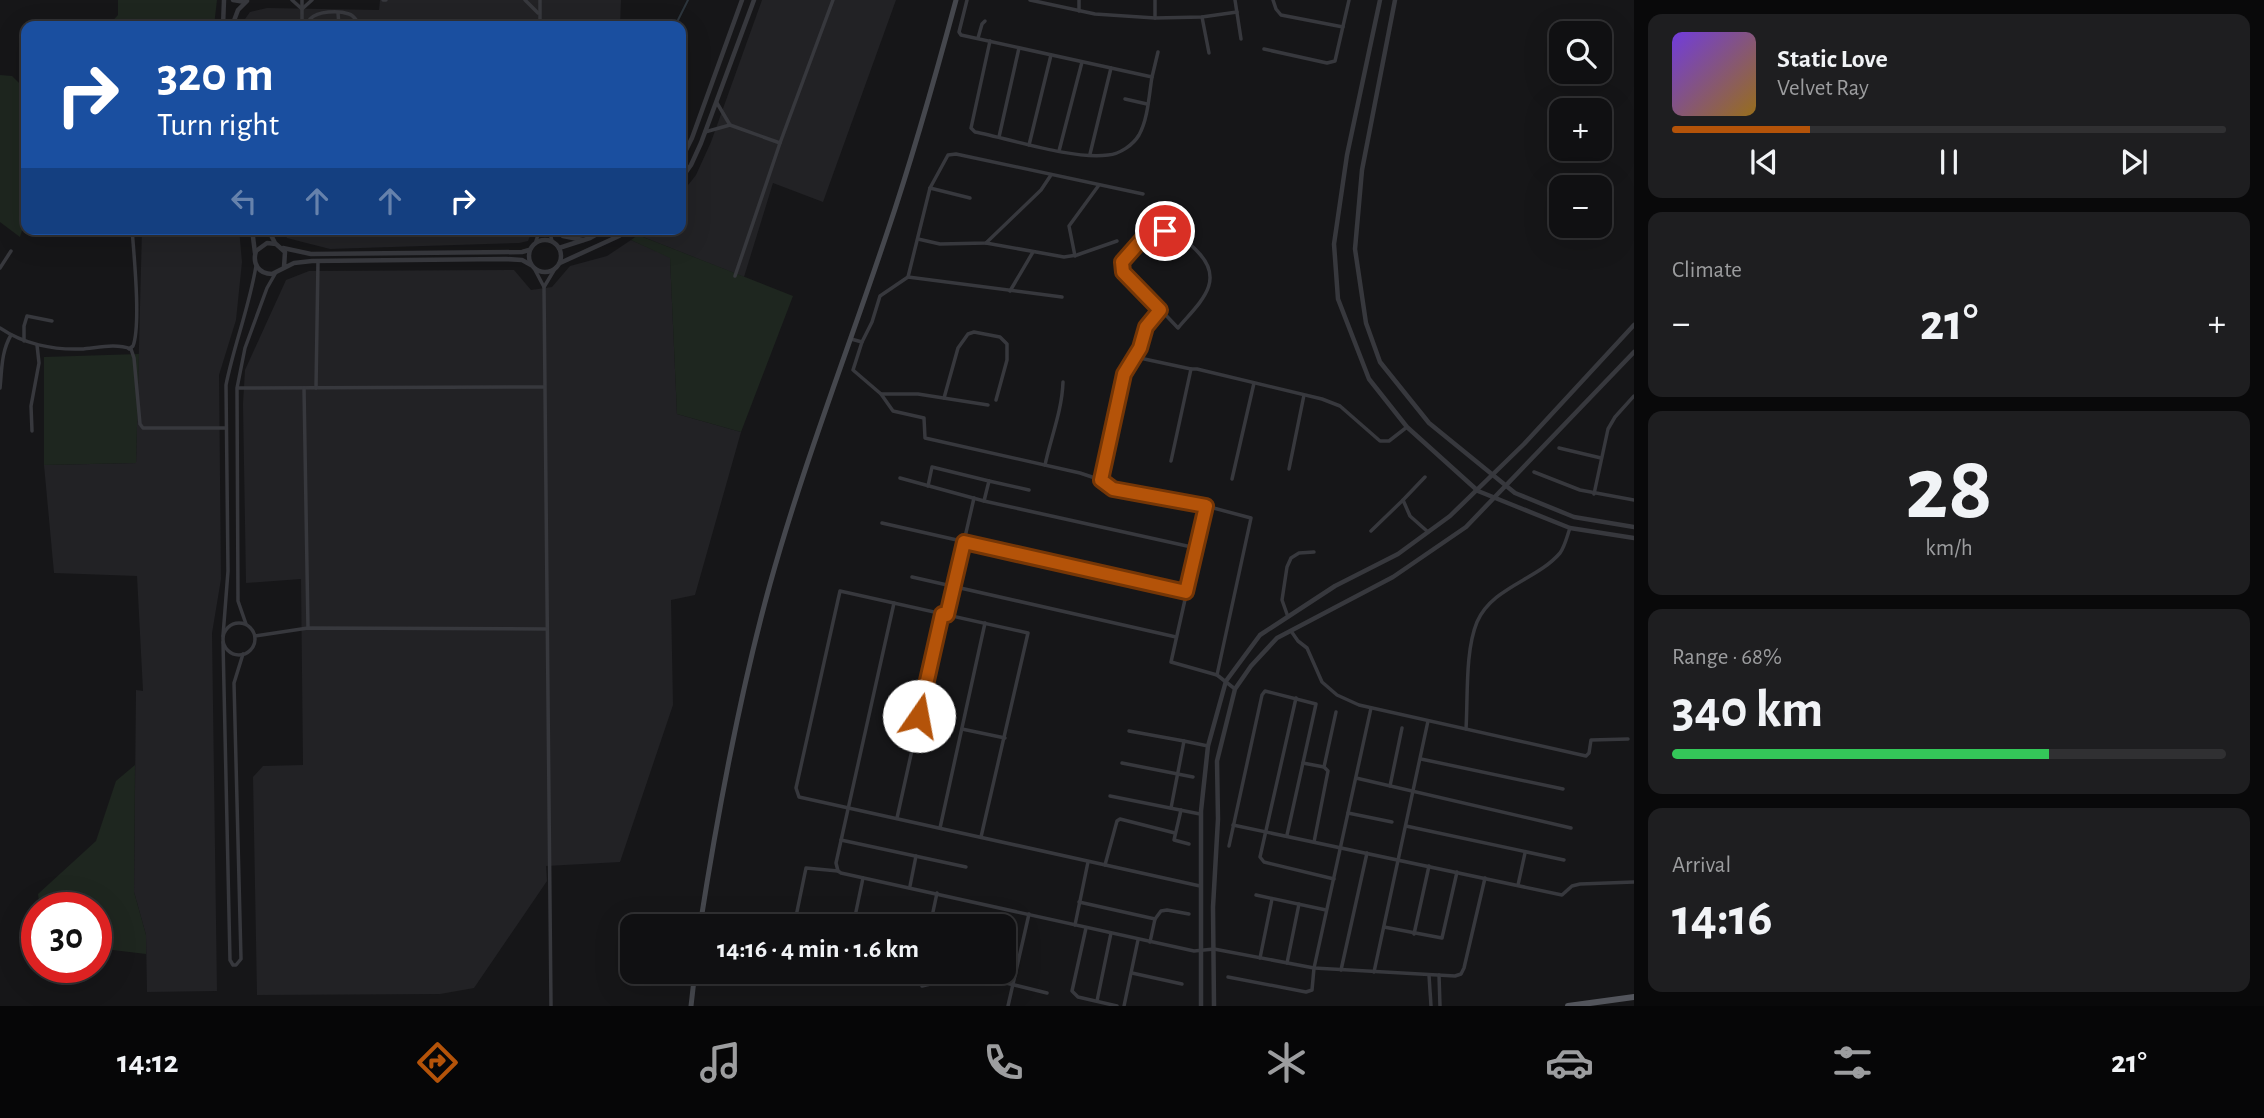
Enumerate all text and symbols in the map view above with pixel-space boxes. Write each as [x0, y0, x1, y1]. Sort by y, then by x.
map controls [1549, 21, 1612, 238]
button: search [1549, 21, 1612, 84]
text: Static Love [1777, 46, 1888, 72]
icon: right [42, 49, 133, 140]
text: 320 m [157, 51, 274, 100]
text: Velvet Ray [1777, 77, 1869, 100]
button: + [1549, 98, 1612, 161]
text: Turn right [157, 109, 279, 141]
icon: previous [1745, 143, 1783, 181]
icon: pause [1930, 143, 1968, 181]
icon: next [2115, 143, 2153, 181]
button: − [1549, 175, 1612, 238]
icon: left [225, 182, 263, 220]
icon: ahead [298, 182, 336, 220]
icon: ahead [371, 182, 409, 220]
icon: right [444, 182, 482, 220]
pin [1135, 201, 1195, 261]
icon: arrive [1146, 212, 1184, 250]
text: Climate [1672, 259, 1742, 282]
text: 21° [1920, 297, 1978, 349]
text: − [1672, 305, 1690, 343]
text: + [2208, 305, 2226, 343]
text: 28 [1905, 444, 1993, 535]
text: km/h [1925, 537, 1973, 560]
text: Range · 68% [1672, 646, 1782, 669]
position arrow [882, 679, 956, 753]
text: 340 km [1672, 684, 1823, 736]
text: Arrival [1672, 854, 1731, 877]
speed limit sign: 30 [21, 892, 112, 983]
text: 14:16 [1672, 892, 1773, 944]
text: 14:16 · 4 min · 1.6 km [717, 936, 919, 962]
icon: directions [413, 1038, 462, 1087]
icon: music [696, 1038, 745, 1087]
icon: phone [979, 1038, 1028, 1087]
icon: climate [1262, 1038, 1311, 1087]
icon: car [1545, 1038, 1594, 1087]
icon: filters [1828, 1038, 1877, 1087]
text: 14:12 [117, 1046, 179, 1078]
text: 21° [2111, 1046, 2147, 1078]

